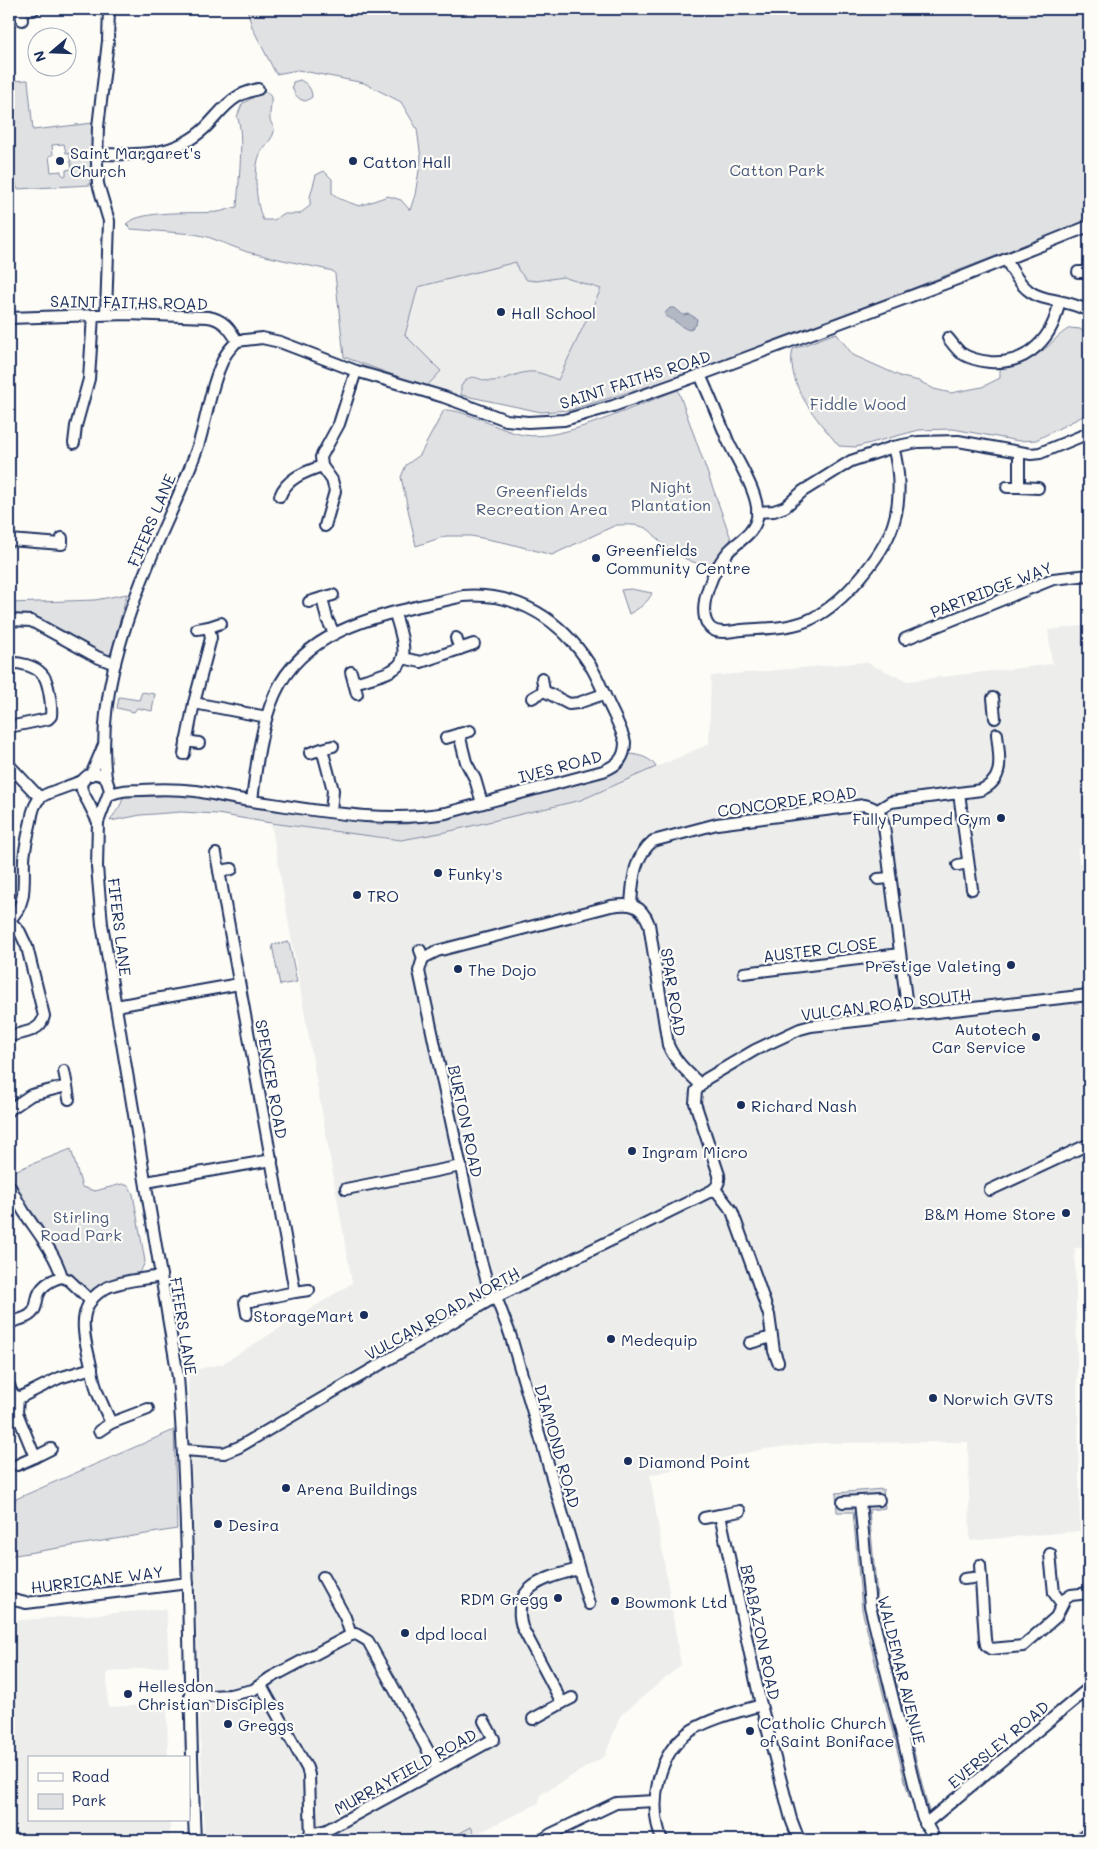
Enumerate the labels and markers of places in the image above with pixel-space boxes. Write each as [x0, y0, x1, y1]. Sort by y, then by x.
place label: Saint Margaret's Church [70, 142, 201, 181]
place label: Catton Hall [363, 151, 451, 172]
marker: Saint Margaret's Church [54, 155, 66, 167]
marker: Catton Hall [347, 155, 359, 167]
place label: Hall School [511, 302, 596, 323]
marker: Hall School [495, 306, 507, 318]
place label: Greenfields Community Centre [606, 539, 751, 578]
marker: Greenfields Community Centre [590, 552, 602, 564]
place label: Fully Pumped Gym [853, 808, 991, 829]
marker: Fully Pumped Gym [995, 812, 1007, 824]
place label: Funky's [448, 863, 503, 884]
marker: Funky's [432, 867, 444, 879]
place label: TRO [367, 885, 399, 906]
marker: TRO [351, 889, 363, 901]
place label: Prestige Valeting [865, 955, 1001, 976]
place label: The Dojo [468, 959, 536, 980]
marker: Prestige Valeting [1005, 959, 1017, 971]
marker: The Dojo [452, 963, 464, 975]
place label: Autotech Car Service [932, 1018, 1026, 1057]
marker: Autotech Car Service [1030, 1031, 1042, 1043]
place label: Richard Nash [751, 1095, 856, 1116]
marker: Richard Nash [735, 1099, 747, 1111]
place label: Ingram Micro [642, 1141, 748, 1162]
marker: Ingram Micro [626, 1145, 638, 1157]
place label: B&M Home Store [924, 1203, 1056, 1224]
marker: B&M Home Store [1060, 1207, 1072, 1219]
place label: StorageMart [253, 1305, 354, 1326]
marker: StorageMart [358, 1309, 370, 1321]
place label: Medequip [621, 1329, 698, 1350]
marker: Medequip [605, 1333, 617, 1345]
place label: Norwich GVTS [943, 1388, 1053, 1409]
marker: Norwich GVTS [927, 1392, 939, 1404]
place label: Diamond Point [638, 1451, 750, 1472]
marker: Diamond Point [622, 1455, 634, 1467]
place label: Arena Buildings [296, 1478, 418, 1499]
marker: Arena Buildings [280, 1482, 292, 1494]
place label: Desira [228, 1514, 280, 1535]
marker: Desira [212, 1518, 224, 1530]
place label: RDM Gregg [461, 1588, 548, 1609]
place label: Bowmonk Ltd [625, 1591, 727, 1612]
marker: RDM Gregg [552, 1592, 564, 1604]
marker: Bowmonk Ltd [609, 1595, 621, 1607]
place label: dpd local [415, 1623, 487, 1644]
marker: dpd local [399, 1627, 411, 1639]
place label: Hellesdon Christian Disciples [138, 1675, 285, 1714]
marker: Hellesdon Christian Disciples [122, 1688, 134, 1700]
place label: Catholic Church of Saint Boniface [760, 1712, 894, 1751]
place label: Greggs [238, 1714, 294, 1735]
marker: Greggs [222, 1718, 234, 1730]
marker: Catholic Church of Saint Boniface [744, 1725, 756, 1737]

